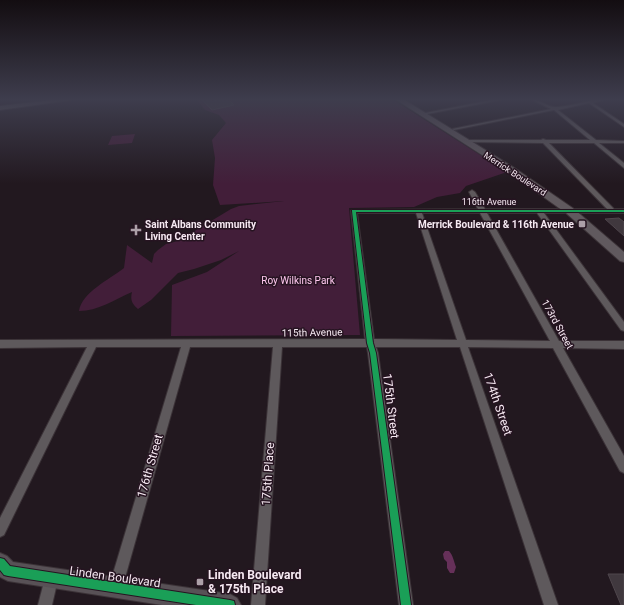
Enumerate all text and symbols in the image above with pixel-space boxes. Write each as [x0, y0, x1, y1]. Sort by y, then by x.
street label: Merrick Boulevard [482, 150, 548, 198]
street label: 116th Avenue [462, 197, 517, 207]
place label: Saint Albans Community Living Center [145, 219, 257, 242]
place label: Merrick Boulevard & 116th Avenue [418, 219, 575, 230]
marker: Merrick Boulevard & 116th Avenue [577, 219, 587, 229]
marker: Saint Albans Community Living Center [130, 224, 142, 236]
park label: Roy Wilkins Park [261, 275, 336, 286]
street label: 173rd Street [539, 298, 576, 351]
street label: 115th Avenue [282, 326, 343, 339]
street label: 174th Street [481, 371, 515, 437]
street label: 175th Street [380, 373, 402, 439]
street label: 176th Street [134, 433, 166, 499]
street label: 175th Place [259, 442, 277, 506]
street label: Linden Boulevard [69, 564, 161, 590]
place label: Linden Boulevard & 175th Place [208, 568, 302, 596]
marker: Linden Boulevard & 175th Place [195, 577, 205, 587]

